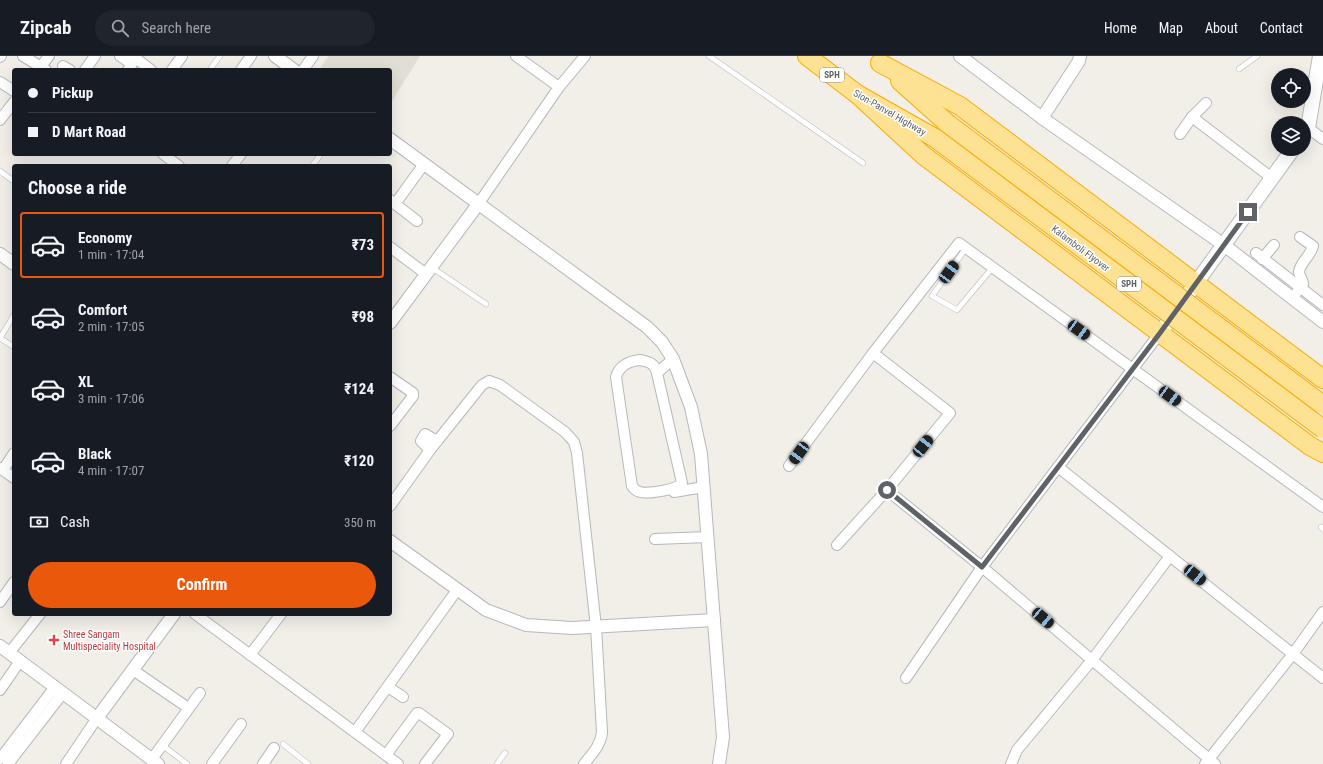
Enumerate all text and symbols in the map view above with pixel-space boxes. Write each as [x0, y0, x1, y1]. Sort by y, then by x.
search box [95, 10, 375, 46]
text: Zipcab [20, 16, 71, 39]
icon: search [109, 17, 131, 39]
text: Search here [141, 19, 211, 37]
text: Home [1104, 20, 1137, 36]
text: Map [1159, 20, 1183, 36]
text: About [1205, 20, 1238, 36]
text: Contact [1260, 20, 1303, 36]
road number: SPH [820, 68, 844, 82]
map controls [1271, 68, 1311, 156]
button: locate [1271, 68, 1311, 108]
text: Pickup [52, 84, 93, 102]
street label: Sion-Panvel Highway [851, 87, 928, 138]
button: layers [1271, 116, 1311, 156]
text: D Mart Road [52, 123, 126, 141]
text: Choose a ride [28, 177, 127, 198]
route end [1239, 203, 1257, 221]
street label: Kalamboli Flyover [1050, 223, 1112, 274]
icon: car [30, 227, 66, 263]
text: Economy [78, 229, 132, 247]
text: ₹73 [352, 236, 374, 254]
text: 1 min · 17:04 [78, 247, 144, 262]
car [937, 259, 961, 285]
road number: SPH [1117, 277, 1141, 291]
icon: car [30, 299, 66, 335]
text: Comfort [78, 301, 127, 319]
text: ₹98 [352, 308, 374, 326]
car [1066, 318, 1092, 342]
text: 2 min · 17:05 [78, 319, 144, 334]
icon: car [30, 371, 66, 407]
text: XL [78, 373, 94, 391]
text: ₹124 [344, 380, 374, 398]
car [1157, 384, 1183, 408]
text: 3 min · 17:06 [78, 391, 144, 406]
car [911, 433, 935, 459]
car [787, 440, 811, 466]
icon: car [30, 443, 66, 479]
text: Black [78, 445, 111, 463]
text: ₹120 [344, 452, 374, 470]
text: 4 min · 17:07 [78, 463, 144, 478]
route start [878, 481, 896, 499]
icon: cash [28, 511, 50, 533]
text: Cash [60, 513, 90, 531]
text: 350 m [344, 515, 376, 530]
button: Confirm [28, 562, 376, 608]
car [1182, 563, 1208, 587]
car [1030, 606, 1056, 630]
place label: Shree Sangam Multispeciality Hospital [63, 629, 156, 652]
marker: Shree Sangam Multispeciality Hospital [48, 634, 60, 646]

